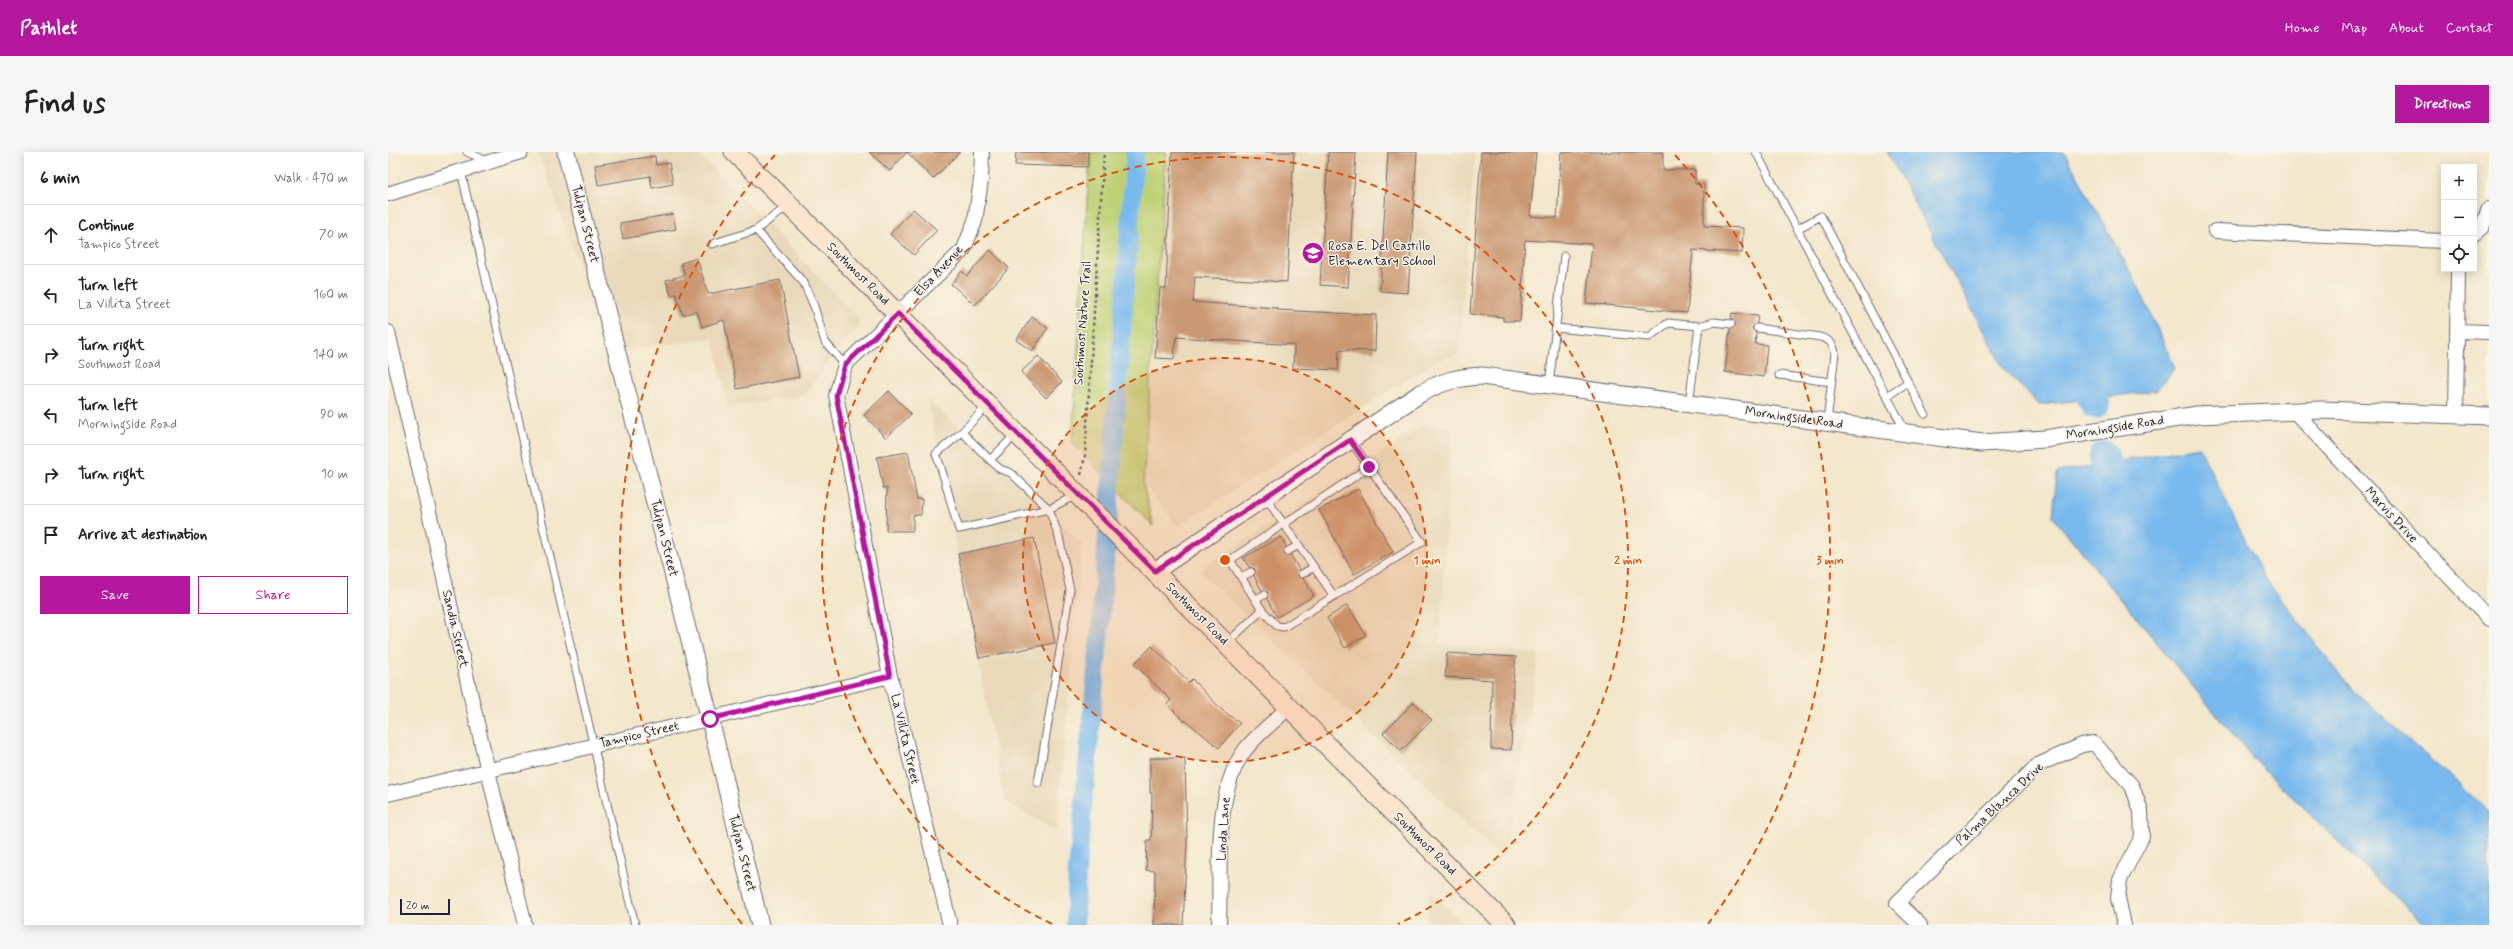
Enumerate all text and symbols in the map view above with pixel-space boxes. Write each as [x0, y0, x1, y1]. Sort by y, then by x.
text: Pathlet [20, 16, 77, 41]
text: Home [2285, 19, 2319, 37]
text: Map [2341, 19, 2367, 37]
text: About [2389, 19, 2424, 37]
text: Contact [2446, 19, 2493, 37]
button: Directions [2395, 85, 2489, 123]
text: Find us [24, 86, 105, 123]
map controls [2441, 164, 2477, 272]
button: + [2441, 164, 2477, 200]
text: 6 min [40, 167, 80, 189]
text: Walk · 470 m [274, 170, 348, 187]
street label: Tulipan Street [567, 183, 603, 265]
button: − [2441, 200, 2477, 236]
text: Continue [78, 216, 134, 236]
icon: ahead [40, 224, 62, 246]
text: 70 m [319, 226, 348, 243]
text: Tampico Street [78, 236, 159, 253]
button: locate [2441, 236, 2477, 272]
place label: Rosa E. Del Castillo Elementary School [1328, 238, 1436, 270]
street label: Southmost Road [823, 239, 893, 309]
school or university icon: Rosa E. Del Castillo Elementary School [1300, 240, 1326, 266]
street label: Elsa Avenue [911, 241, 967, 301]
street label: Southmost Nature Trail [1070, 260, 1096, 386]
text: Turn left [78, 276, 138, 296]
icon: left [40, 284, 62, 306]
text: 160 m [313, 286, 348, 303]
text: La Villita Street [78, 296, 170, 313]
text: Turn right [78, 336, 145, 356]
icon: right [40, 344, 62, 366]
text: 140 m [313, 346, 348, 363]
text: Southmost Road [78, 356, 161, 373]
text: Turn left [78, 396, 138, 416]
street label: Morningside Road [1744, 403, 1844, 435]
icon: left [40, 404, 62, 426]
text: 90 m [320, 406, 348, 423]
street label: Morningside Road [2065, 412, 2166, 446]
text: Morningside Road [78, 416, 177, 433]
route end [1360, 458, 1378, 476]
icon: right [40, 464, 62, 486]
text: Turn right [78, 465, 145, 485]
text: 10 m [321, 466, 348, 483]
street label: Marvis Drive [2361, 483, 2421, 547]
street label: Tulipan Street [646, 497, 682, 579]
icon: arrive [40, 524, 62, 546]
text: Arrive at destination [78, 525, 207, 545]
centre of rings [1218, 553, 1232, 567]
text: 1 min [1413, 553, 1441, 569]
text: 2 min [1614, 553, 1642, 569]
text: 3 min [1816, 553, 1844, 569]
button: Save [40, 576, 190, 614]
button: Share [198, 576, 348, 614]
street label: Southmost Road [1162, 579, 1232, 649]
street label: Sandia Street [438, 588, 472, 670]
street label: La Villita Street [886, 692, 924, 786]
route start [701, 710, 719, 728]
street label: Tampico Street [597, 718, 681, 752]
street label: Palma Blanca Drive [1952, 759, 2048, 849]
street label: Linda Lane [1213, 796, 1235, 862]
street label: Southmost Road [1390, 809, 1460, 879]
street label: Tulipan Street [724, 812, 760, 894]
scale bar [400, 897, 450, 916]
text: 20 m [406, 899, 429, 913]

